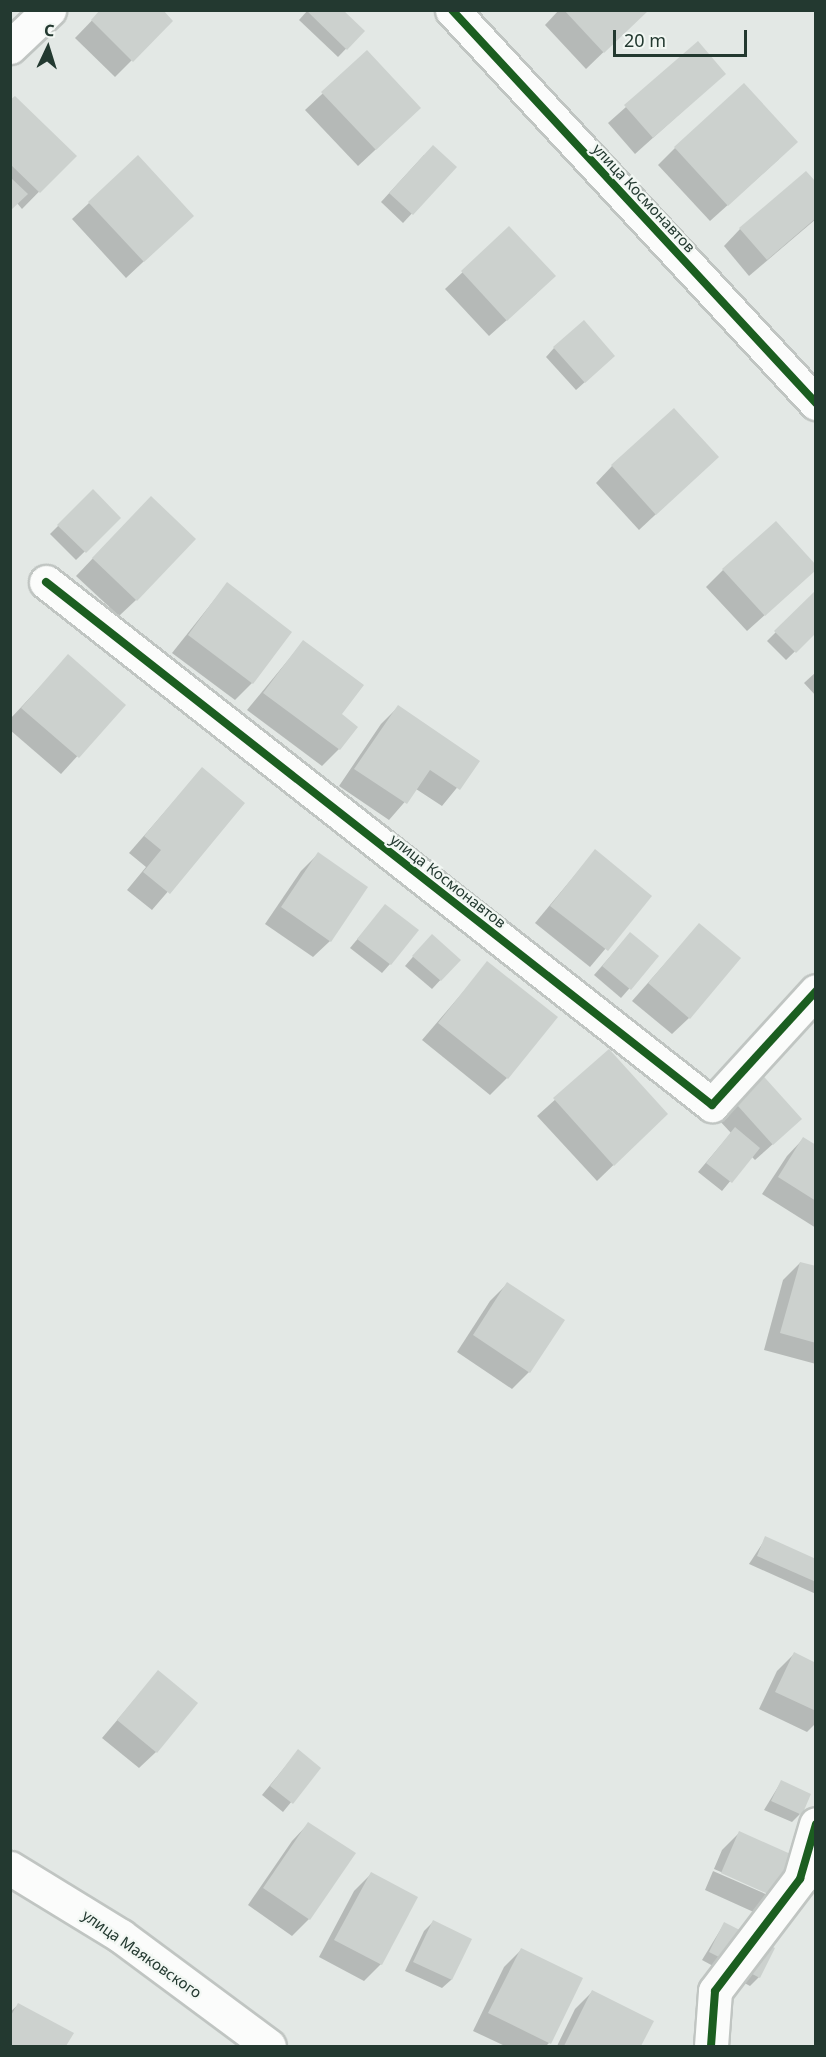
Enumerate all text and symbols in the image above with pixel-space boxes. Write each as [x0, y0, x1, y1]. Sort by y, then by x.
north arrow [18, 18, 78, 78]
scale bar [616, 18, 750, 56]
text: С [43, 19, 55, 41]
text: 20 m [624, 28, 666, 52]
street label: улица Космонавтов [589, 140, 699, 256]
street label: улица Космонавтов [386, 830, 510, 932]
street label: улица Маяковского [79, 1906, 205, 2002]

